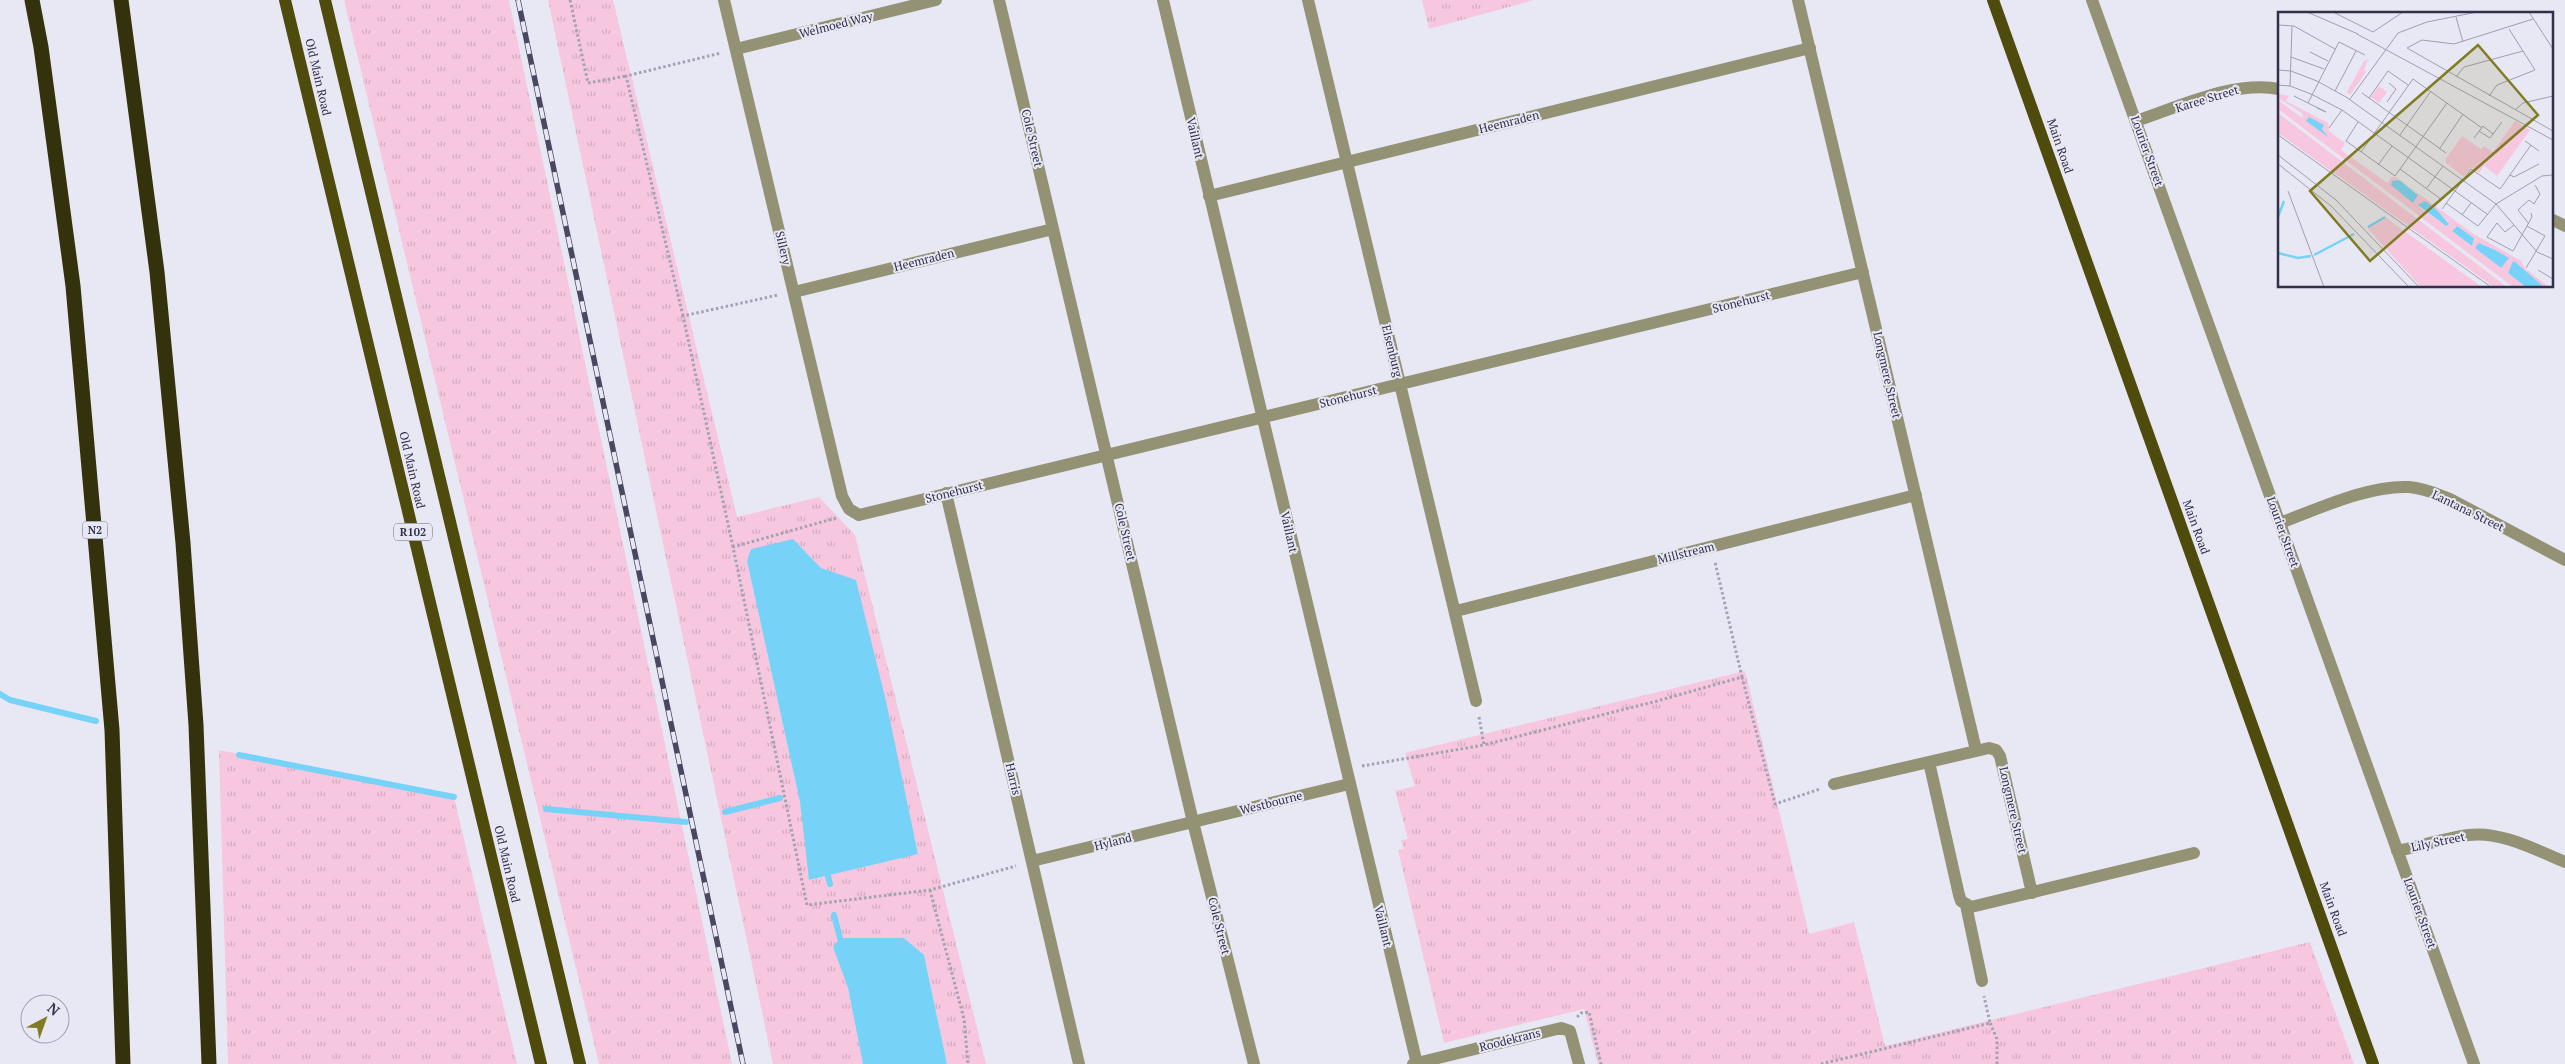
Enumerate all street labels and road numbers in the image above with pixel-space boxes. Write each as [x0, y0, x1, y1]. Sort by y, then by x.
street label: Welmoed Way [798, 8, 875, 41]
street label: Old Main Road [302, 37, 335, 117]
street label: Karee Street [2173, 82, 2241, 115]
street label: Heemraden [1477, 107, 1541, 136]
street label: Cole Street [1019, 108, 1047, 169]
street label: Lourier Street [2128, 114, 2167, 189]
street label: Vaillant [1183, 116, 1208, 160]
street label: Main Road [2044, 116, 2077, 175]
street label: Sillery [772, 230, 795, 267]
street label: Heemraden [892, 245, 956, 274]
street label: Stonehurst [1711, 287, 1772, 316]
street label: Elsenburg [1379, 323, 1406, 379]
street label: Longmere Street [1870, 330, 1905, 420]
street label: Stonehurst [1318, 382, 1379, 411]
street label: Old Main Road [396, 430, 429, 510]
street label: Stonehurst [924, 477, 985, 506]
street label: Lantana Street [2430, 487, 2507, 535]
street label: Lourier Street [2264, 495, 2303, 570]
street label: Main Road [2180, 498, 2213, 556]
street label: Cole Street [1112, 502, 1140, 563]
street label: Vaillant [1277, 510, 1302, 554]
road number: N2 [82, 522, 108, 538]
road number: R102 [394, 524, 432, 540]
street label: Millstream [1656, 538, 1716, 567]
street label: Harris [1002, 761, 1024, 797]
street label: Longmere Street [1996, 765, 2031, 855]
street label: Westbourne [1238, 788, 1304, 818]
street label: Old Main Road [491, 824, 524, 904]
street label: Lily Street [2410, 828, 2467, 855]
street label: Hyland [1093, 830, 1134, 853]
street label: Lourier Street [2401, 876, 2440, 951]
street label: Main Road [2317, 880, 2350, 938]
street label: Cole Street [1205, 896, 1234, 957]
street label: Vaillant [1371, 904, 1396, 948]
street label: Roodekrans [1478, 1025, 1542, 1054]

